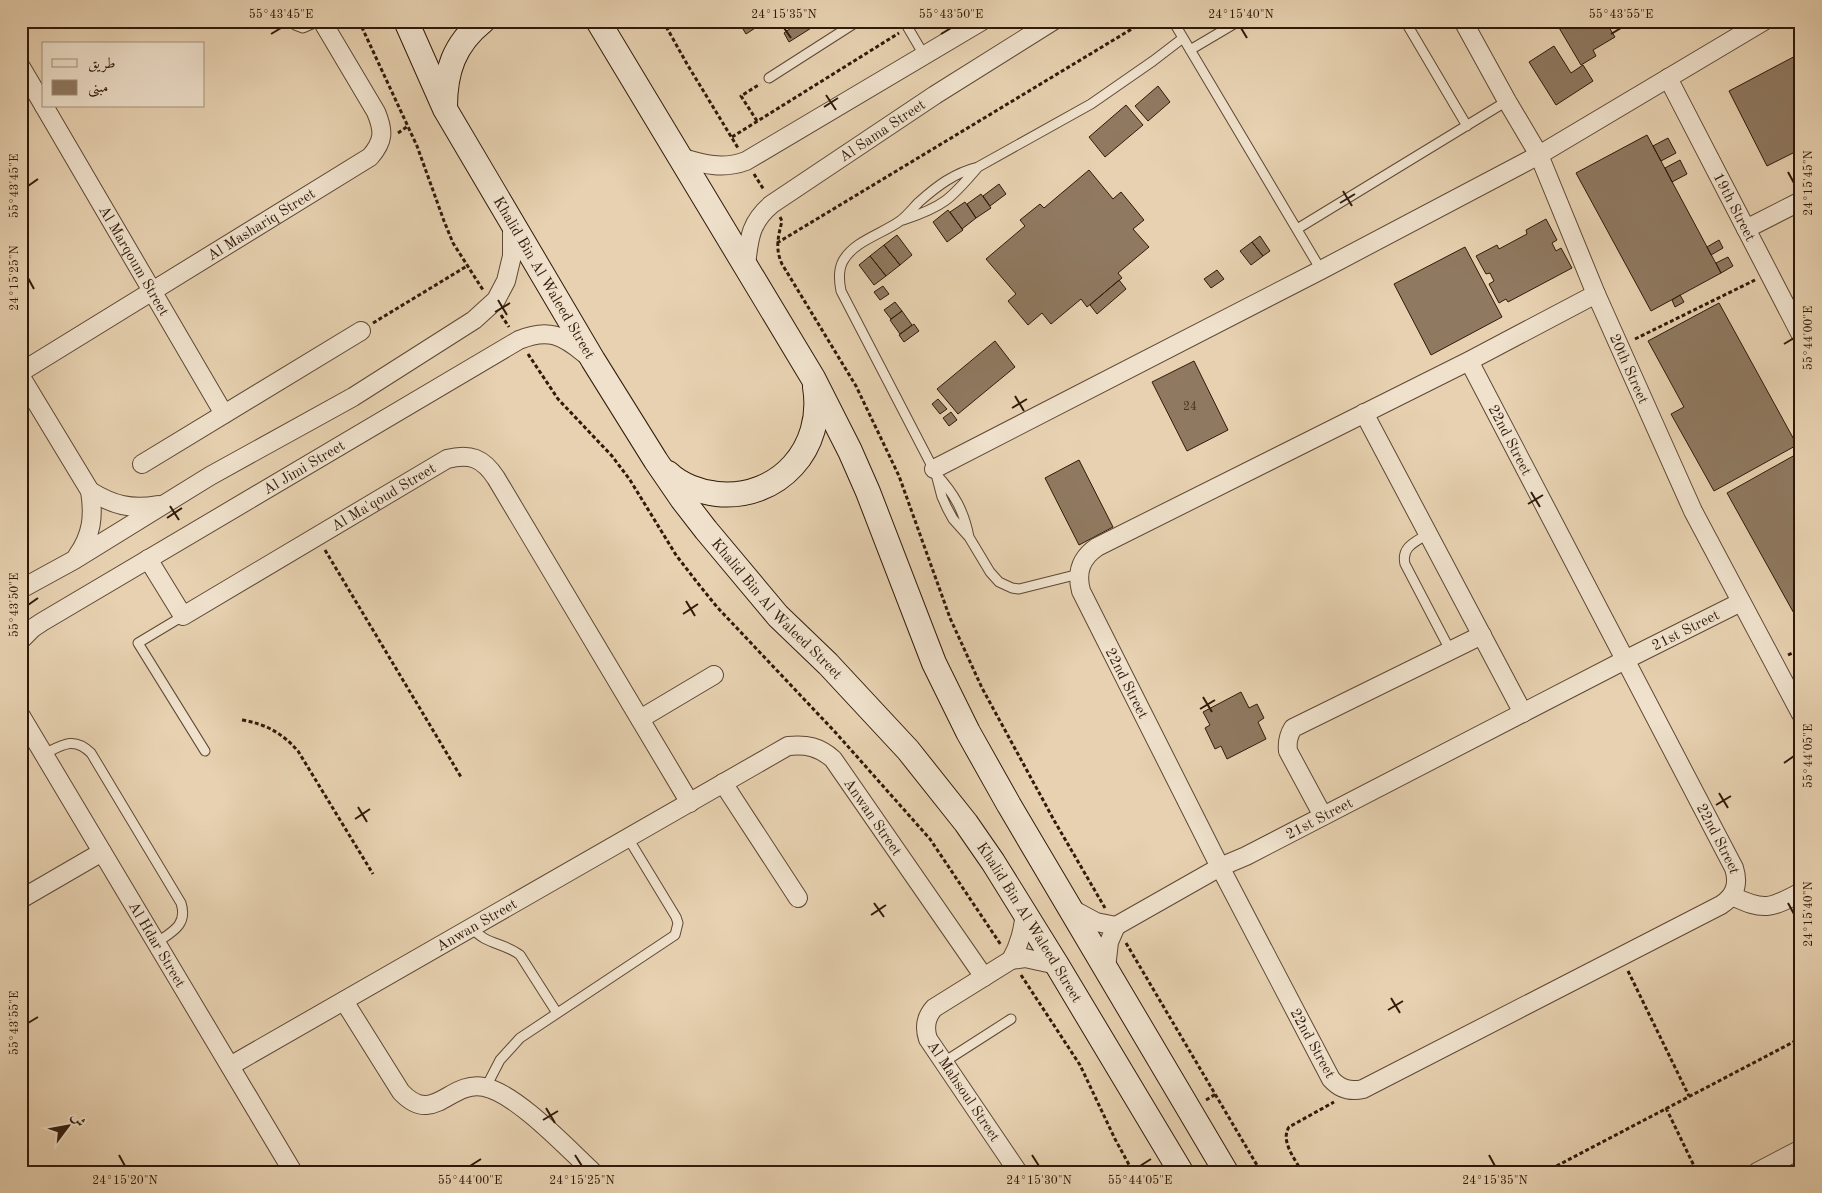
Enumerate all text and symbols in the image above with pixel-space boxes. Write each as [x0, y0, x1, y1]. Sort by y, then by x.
text: 55°43'45"E [249, 8, 313, 21]
text: 24°15'35"N [751, 8, 817, 21]
text: 55°43'50"E [919, 8, 983, 21]
text: 24°15'40"N [1208, 8, 1274, 21]
text: 55°43'55"E [1589, 8, 1653, 21]
legend [42, 42, 205, 108]
text: طريق [88, 57, 115, 73]
text: مبنى [88, 81, 108, 98]
street label: Al Sama Street [837, 98, 929, 166]
text: 24°15'45"N [1802, 150, 1815, 216]
text: 55°43'45"E [8, 154, 21, 218]
street label: 19th Street [1709, 171, 1757, 244]
street label: Al Mashariq Street [205, 187, 318, 264]
street label: Khalid Bin Al Waleed Street [490, 195, 597, 362]
street label: Al Marqoum Street [95, 204, 171, 319]
text: 24°15'25"N [8, 245, 21, 311]
text: 55°44'00"E [1802, 306, 1815, 370]
street label: 20th Street [1606, 332, 1650, 406]
house number: 24 [1183, 401, 1197, 413]
street label: 22nd Street [1484, 403, 1533, 478]
street label: Al Jimi Street [261, 439, 348, 498]
street label: Al Ma'qoud Street [329, 461, 439, 535]
street label: Khalid Bin Al Waleed Street [708, 536, 844, 683]
text: 55°43'50"E [8, 573, 21, 637]
street label: 21st Street [1650, 608, 1722, 654]
street label: 22nd Street [1101, 646, 1150, 722]
text: 55°44'05"E [1802, 724, 1815, 788]
street label: Anwan Street [840, 776, 904, 859]
street label: 21st Street [1284, 796, 1356, 843]
street label: 22nd Street [1693, 802, 1741, 876]
street label: Khalid Bin Al Waleed Street [973, 840, 1084, 1006]
text: 24°15'40"N [1802, 881, 1815, 947]
street label: Anwan Street [434, 897, 520, 955]
street label: Al Hdar Street [125, 900, 187, 991]
text: 55°43'55"E [8, 991, 21, 1055]
street label: 22nd Street [1286, 1006, 1337, 1081]
street label: Al Mahsoul Street [924, 1039, 1002, 1145]
north arrow [42, 1100, 92, 1150]
text: ش [69, 1110, 88, 1129]
text: 24°15'20"N [92, 1174, 158, 1187]
text: 55°44'00"E [438, 1174, 502, 1187]
text: 24°15'25"N [549, 1174, 615, 1187]
text: 24°15'30"N [1006, 1174, 1072, 1187]
text: 55°44'05"E [1108, 1174, 1172, 1187]
text: 24°15'35"N [1462, 1174, 1528, 1187]

